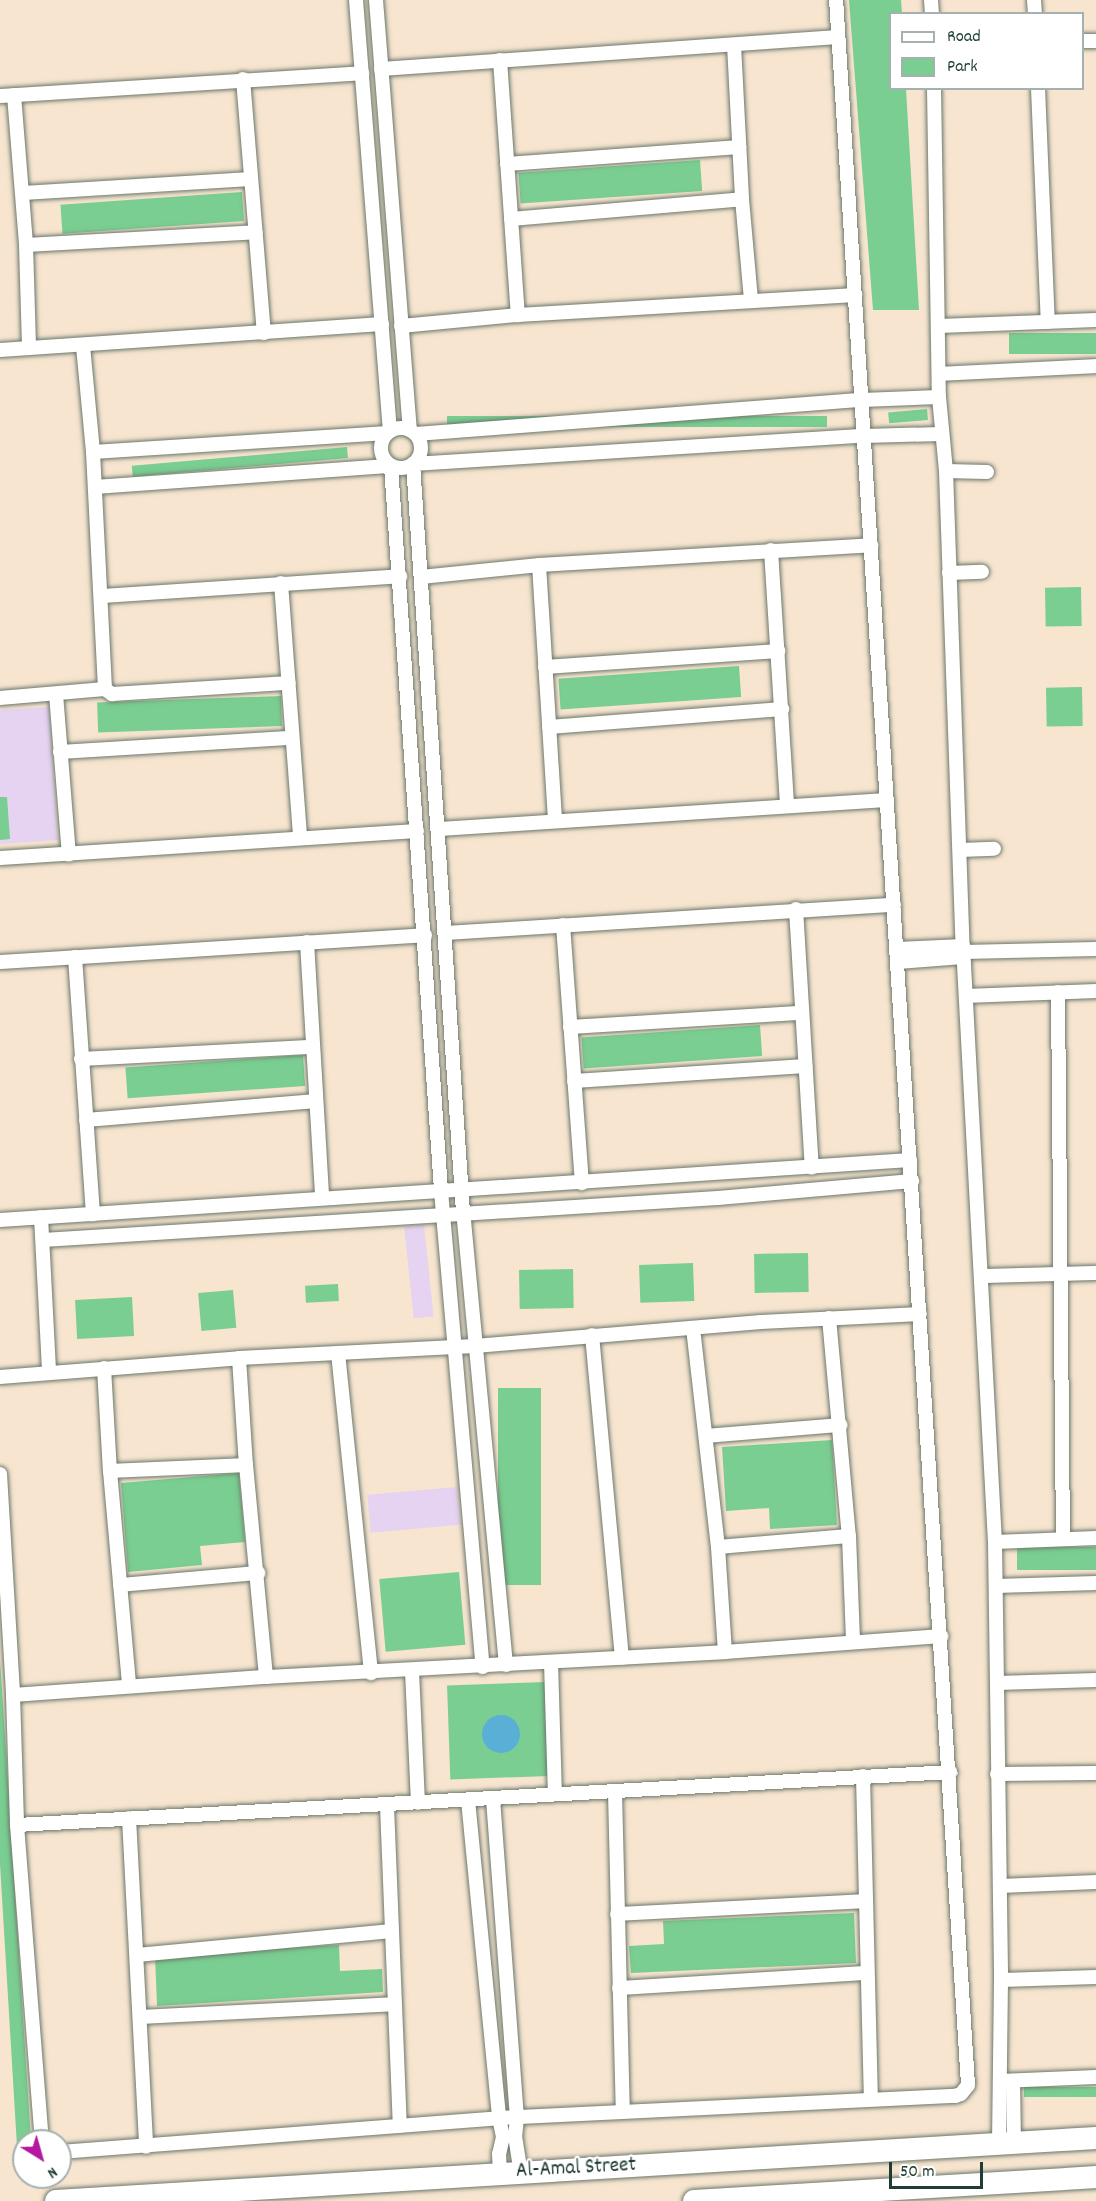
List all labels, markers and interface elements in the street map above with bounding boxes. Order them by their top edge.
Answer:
legend [889,12,1084,90]
text: Road [947,25,981,50]
text: Park [947,55,978,80]
north arrow [12,2129,72,2189]
scale bar [892,2150,986,2188]
street label: Al-Amal Street [515,2153,637,2185]
text: 50 m [900,2160,935,2185]
text: N [42,2161,62,2184]

